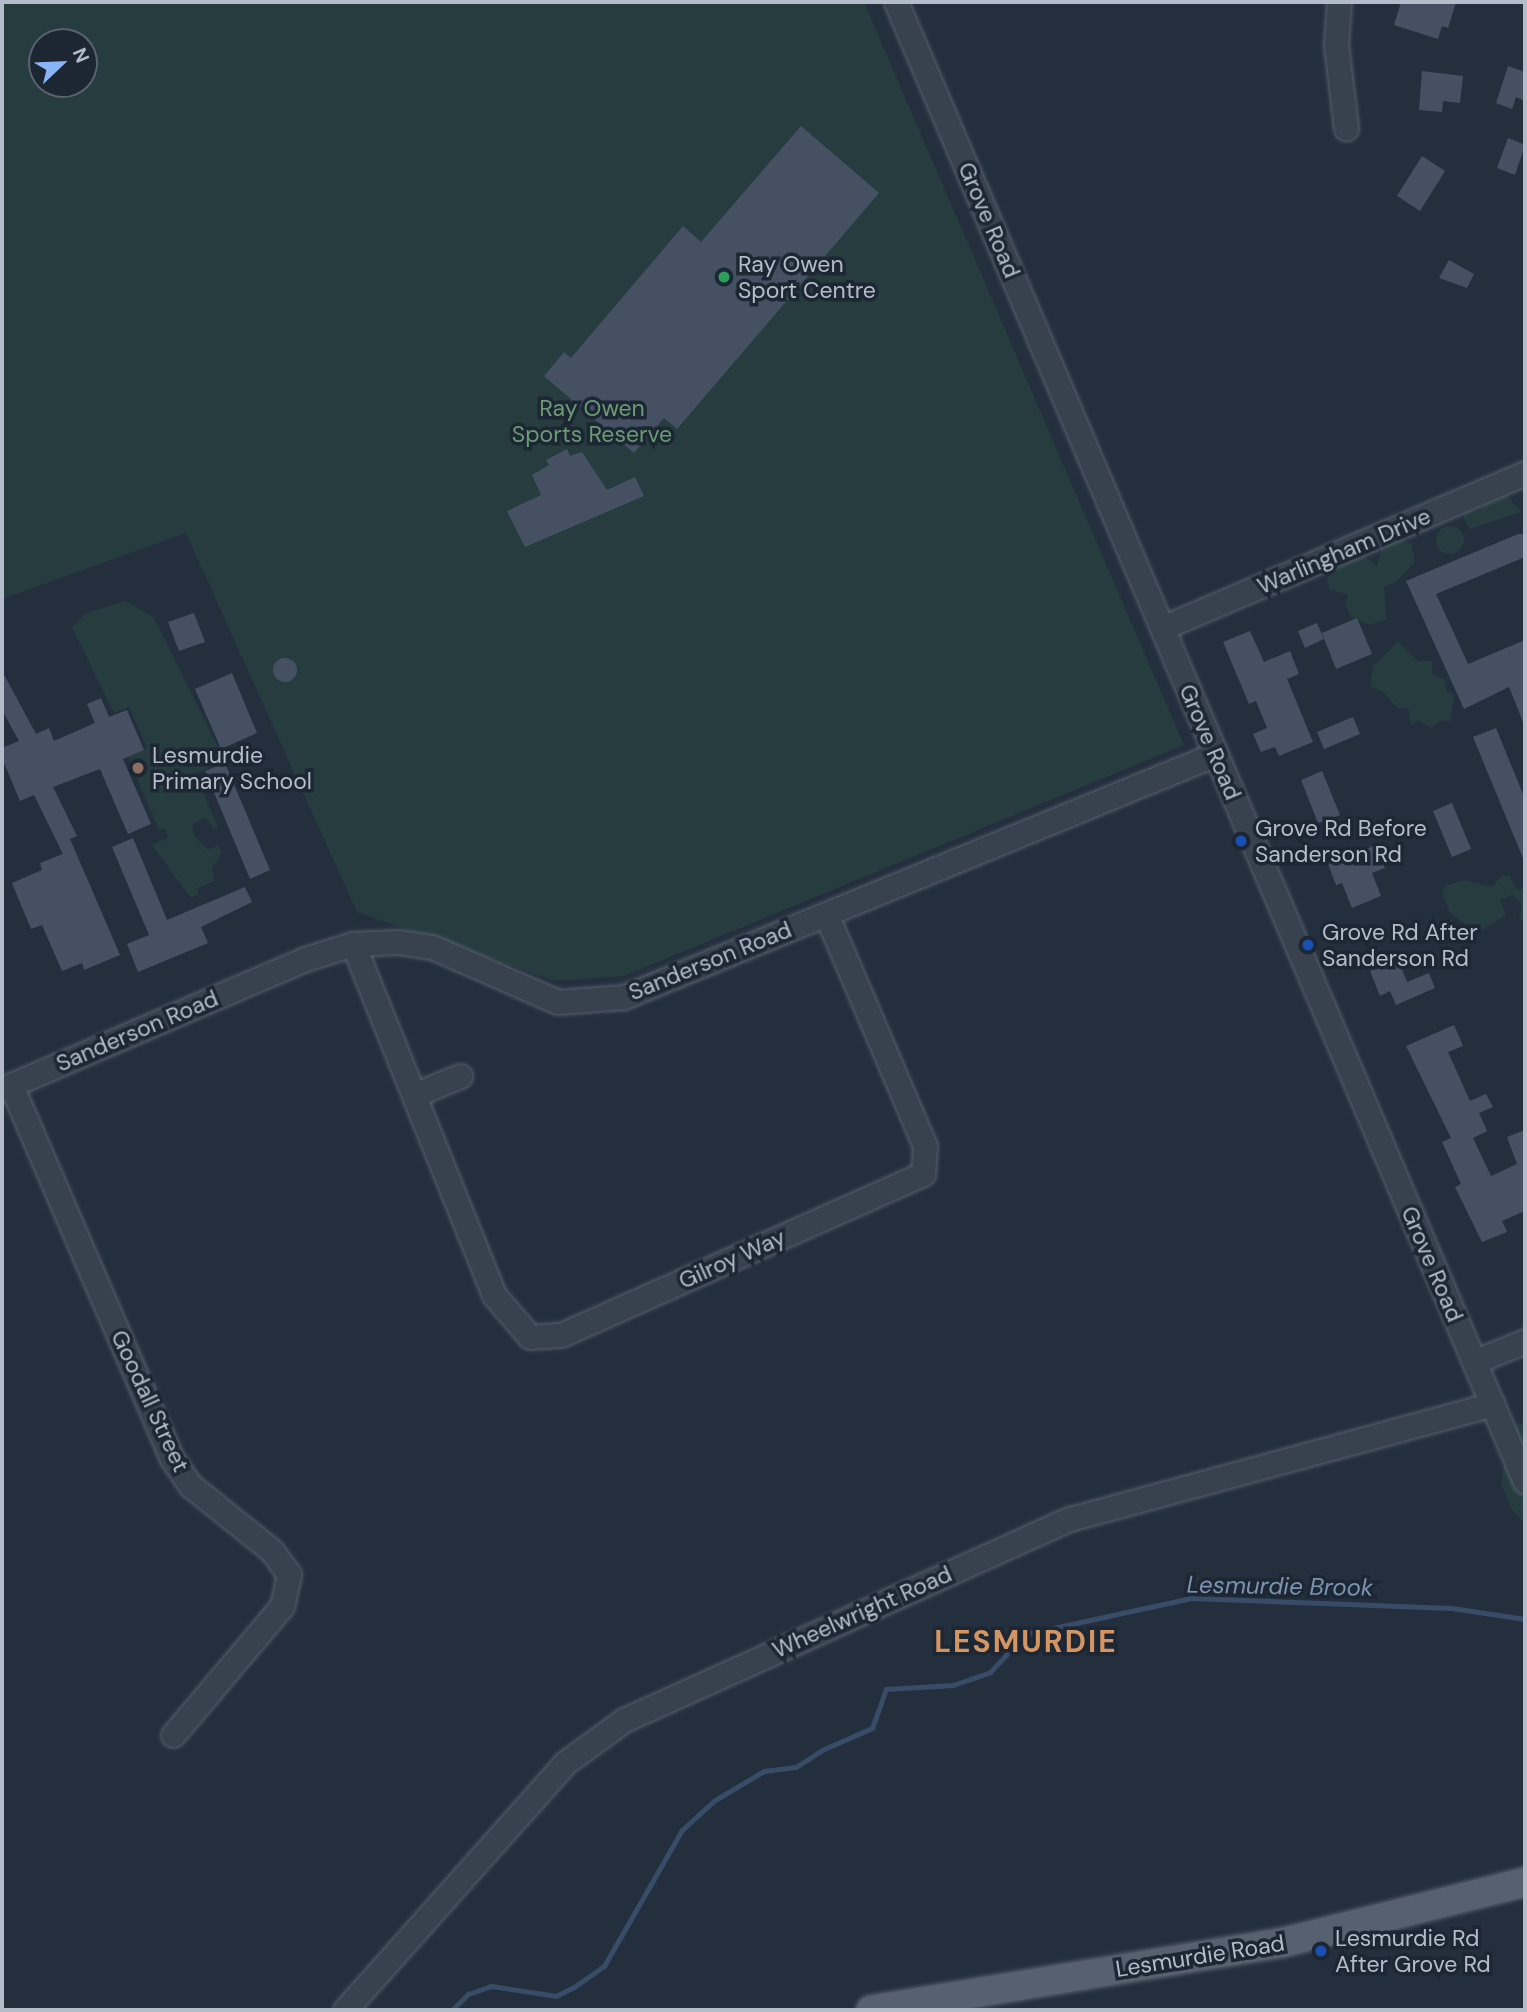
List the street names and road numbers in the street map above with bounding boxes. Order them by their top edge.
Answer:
street label: Grove Road [952,158,1026,282]
street label: Warlingham Drive [1253,502,1435,600]
street label: Grove Road [1173,680,1247,804]
street label: Sanderson Road [625,916,795,1006]
street label: Sanderson Road [52,984,222,1078]
street label: Grove Road [1395,1202,1469,1326]
street label: Gilroy Way [674,1223,790,1295]
street label: Goodall Street [105,1326,195,1476]
street label: Wheelwright Road [768,1560,956,1664]
street label: Lesmurdie Road [1114,1929,1286,1983]

